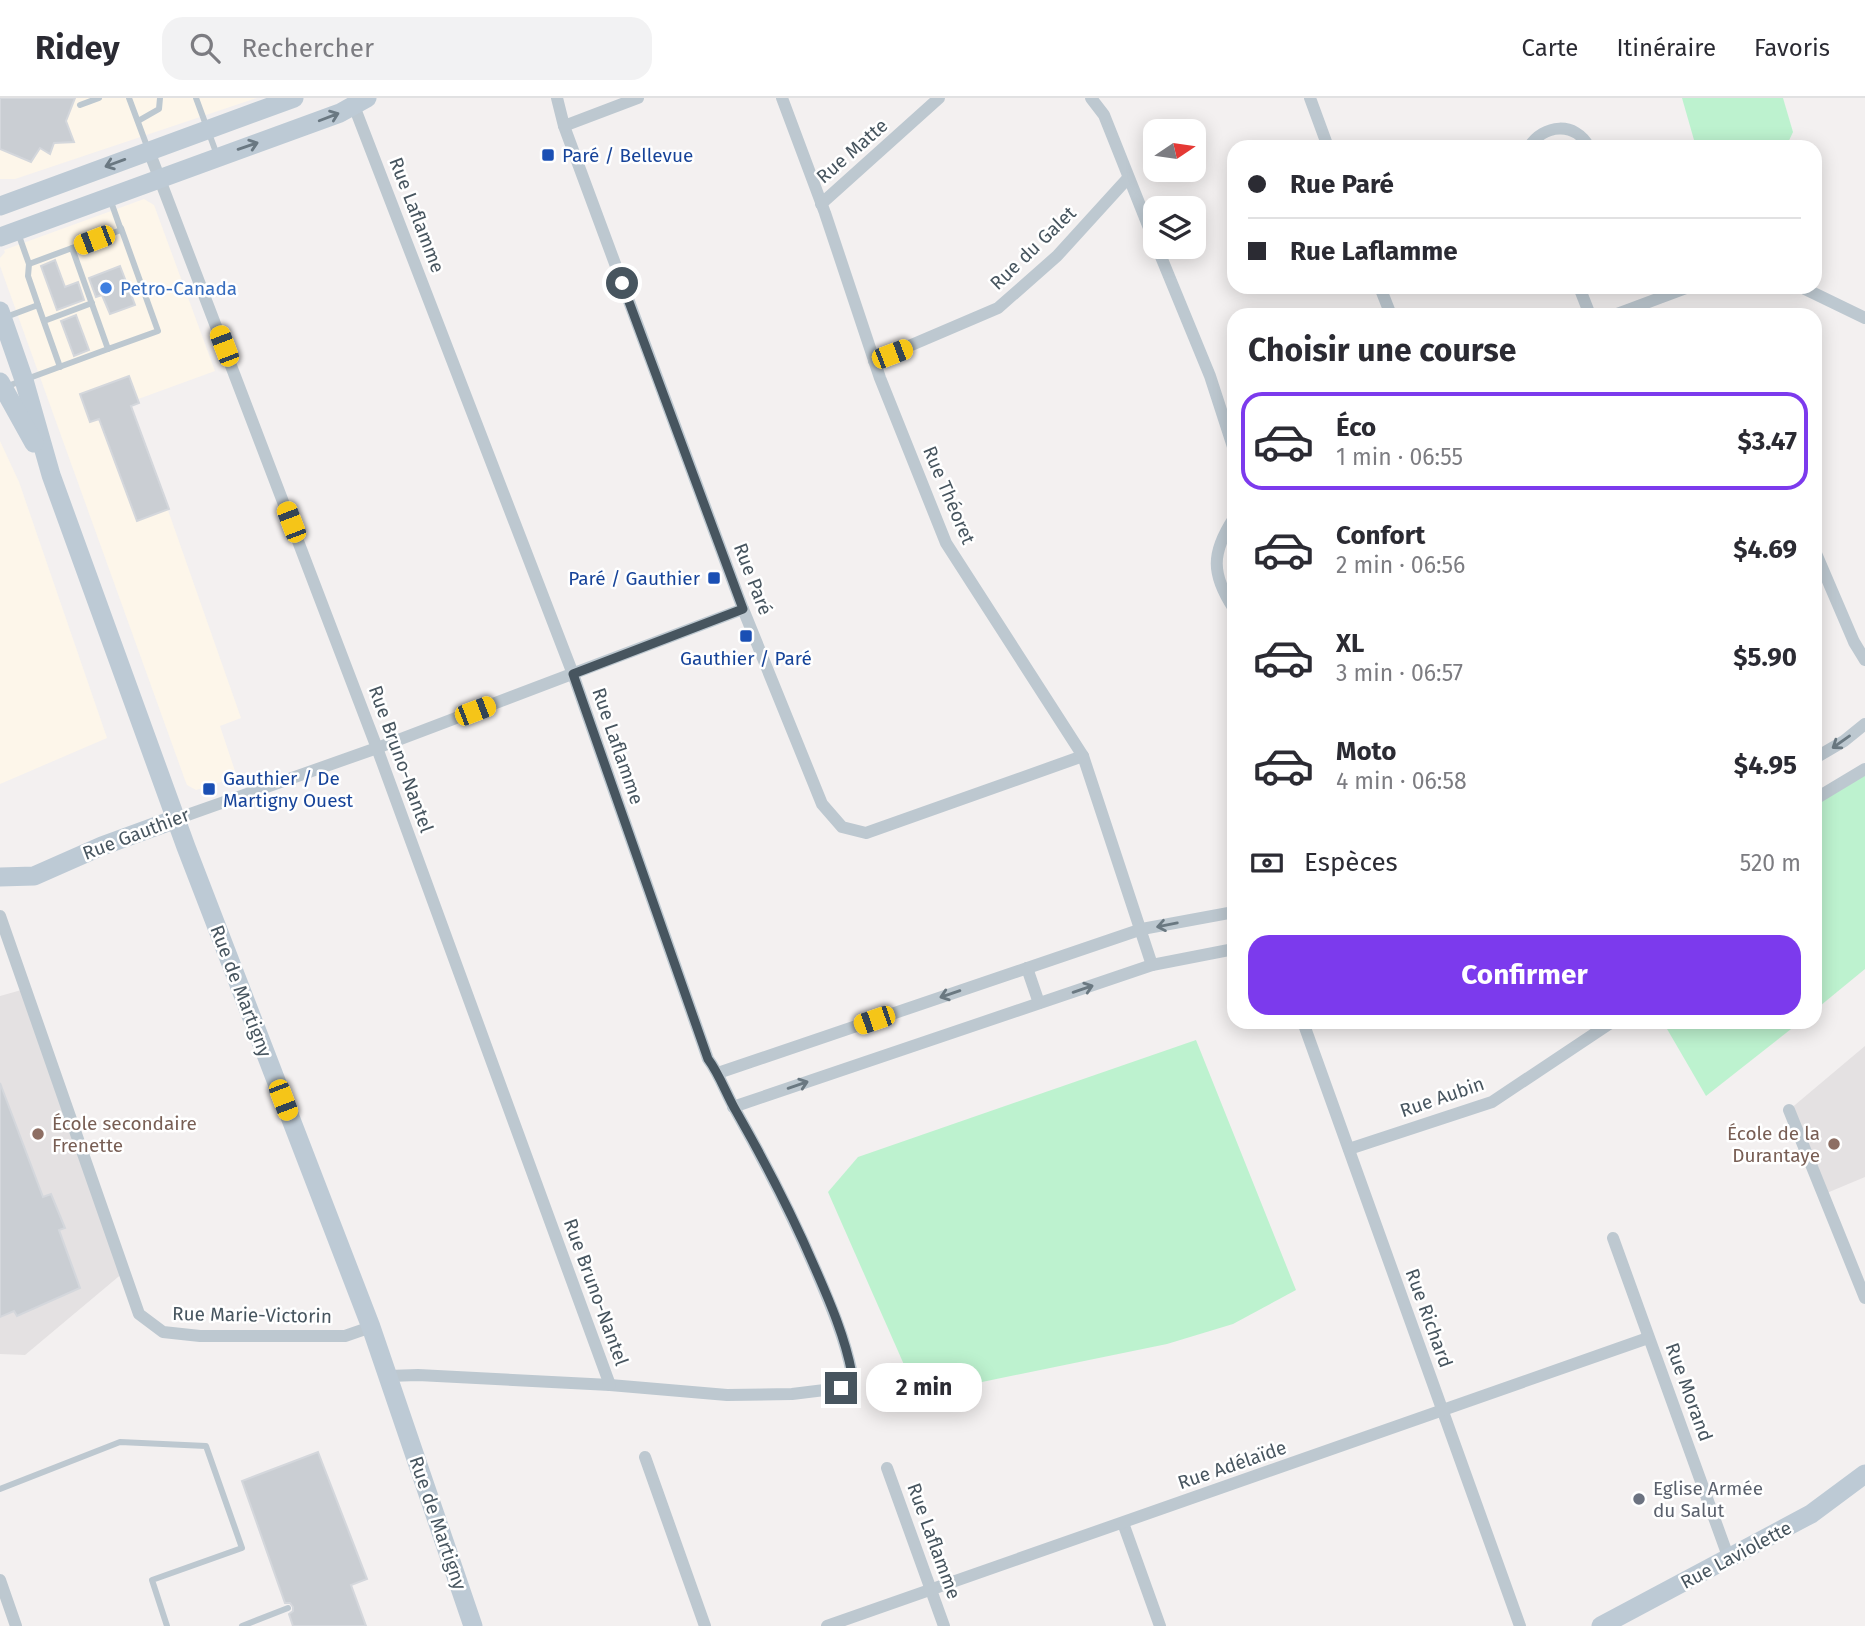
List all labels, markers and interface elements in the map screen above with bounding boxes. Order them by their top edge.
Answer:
search box [162,17,652,80]
text: Ridey [35,28,120,68]
icon: search [186,29,224,67]
text: Rechercher [242,33,374,64]
text: Carte [1522,34,1578,62]
text: Itinéraire [1616,34,1716,62]
text: Favoris [1754,34,1830,62]
one-way arrow [318,109,340,122]
street label: Rue Matte [812,114,892,188]
north arrow [1143,119,1206,182]
map controls [1143,119,1206,259]
one-way arrow [237,139,259,151]
place label: Paré / Bellevue [562,144,693,167]
marker: Paré / Bellevue [540,147,556,163]
street label: Rue Laflamme [384,154,450,276]
one-way arrow [104,158,126,170]
text: Rue Paré [1290,169,1394,200]
button: layers [1143,196,1206,259]
street label: Rue du Galet [985,201,1081,295]
car [71,223,118,257]
text: Rue Laflamme [1290,236,1458,267]
route start [606,267,638,299]
place label: Petro-Canada [120,277,237,300]
marker: Petro-Canada [98,280,114,296]
car [207,323,242,369]
text: Choisir une course [1248,331,1516,369]
car [869,337,916,371]
icon: car [1252,410,1315,473]
text: Éco [1336,412,1376,443]
text: $3.47 [1737,426,1797,457]
street label: Rue Théoret [918,442,980,548]
text: 1 min · 06:55 [1336,443,1463,471]
car [274,499,309,545]
icon: car [1252,518,1315,581]
text: Confort [1336,520,1425,551]
text: $4.69 [1733,534,1797,565]
street label: Rue Paré [729,540,777,618]
text: 2 min · 06:56 [1336,551,1465,579]
place label: Paré / Gauthier [568,567,701,590]
marker: Paré / Gauthier [706,570,722,586]
icon: car [1252,626,1315,689]
marker: Gauthier / Paré [738,628,754,644]
text: XL [1336,628,1364,659]
text: $5.90 [1733,642,1797,673]
place label: Gauthier / Paré [680,647,812,670]
text: 3 min · 06:57 [1336,659,1463,687]
street label: Rue Bruno-Nantel [364,682,438,836]
street label: Rue Laflamme [587,685,649,807]
car [452,694,499,728]
icon: car [1252,734,1315,797]
one-way arrow [1832,735,1851,749]
text: Moto [1336,736,1396,767]
text: $4.95 [1734,750,1797,781]
place label: Gauthier / De Martigny Ouest [223,767,353,812]
text: 4 min · 06:58 [1336,767,1467,795]
marker: Gauthier / De Martigny Ouest [201,781,217,797]
street label: Rue Gauthier [79,803,193,865]
icon: cash [1248,844,1286,882]
text: Espèces [1304,847,1398,878]
text: 520 m [1740,849,1801,877]
one-way arrow [1156,918,1179,932]
street label: Rue de Martigny [205,922,277,1061]
button: Confirmer [1248,935,1801,1015]
one-way arrow [1072,982,1094,995]
one-way arrow [940,989,962,1001]
car [851,1003,898,1037]
street label: Rue Aubin [1397,1072,1487,1122]
car [266,1077,301,1123]
one-way arrow [786,1078,808,1090]
place label: École secondaire Frenette [52,1112,197,1157]
place label: École de la Durantaye [1727,1122,1820,1167]
marker: École secondaire Frenette [30,1126,46,1142]
marker: École de la Durantaye [1826,1136,1842,1152]
street label: Rue Bruno-Nantel [559,1215,633,1369]
street label: Rue Richard [1400,1265,1458,1371]
street label: Rue Marie-Victorin [172,1302,332,1328]
street label: Rue Morand [1661,1340,1717,1444]
callout: 2 min [866,1364,981,1412]
route end [825,1372,857,1404]
text: 2 min [896,1373,952,1401]
street label: Rue Adélaïde [1175,1436,1289,1494]
street label: Rue de Martigny [404,1453,472,1593]
place label: Eglise Armée du Salut [1653,1477,1763,1522]
street label: Rue Laflamme [902,1480,966,1602]
marker: Eglise Armée du Salut [1631,1491,1647,1507]
street label: Rue Laviolette [1676,1516,1796,1594]

